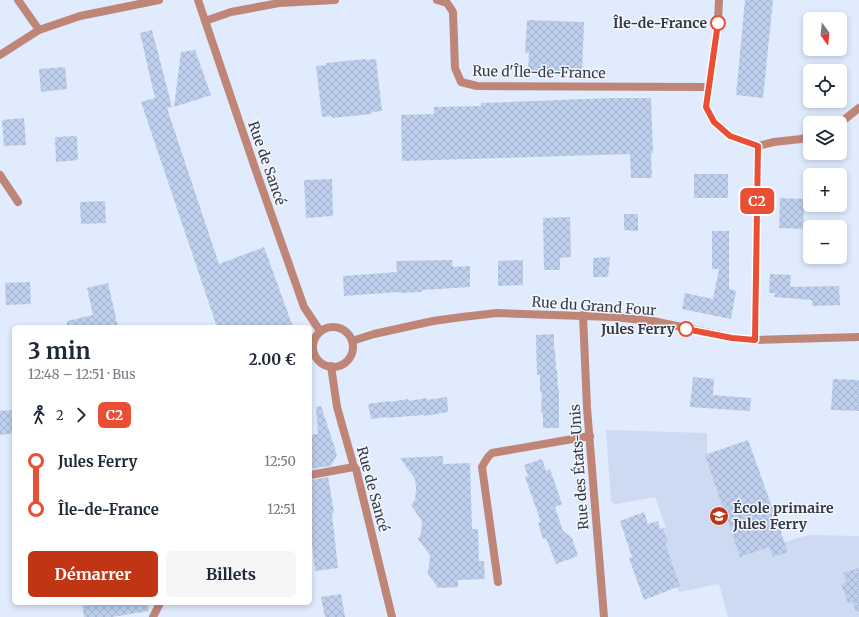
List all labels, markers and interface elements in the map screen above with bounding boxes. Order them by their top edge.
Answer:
north arrow [803,12,847,56]
map controls [803,12,847,264]
place label: Île-de-France [613,14,707,32]
marker: Île-de-France [710,15,726,31]
street label: Rue d'Île-de-France [472,62,606,82]
button: locate [803,64,847,108]
button: layers [803,116,847,160]
street label: Rue de Sancé [244,119,290,207]
button: + [803,168,847,212]
line badge: C2 [739,188,775,214]
text: C2 [748,192,766,210]
button: − [803,220,847,264]
street label: Rue du Grand Four [531,293,657,319]
place label: Jules Ferry [600,320,676,338]
marker: Jules Ferry [678,321,694,337]
text: 3 min [28,337,90,365]
text: 2.00 € [249,350,296,369]
text: 12:48 – 12:51 · Bus [28,366,136,383]
street label: Rue des États-Unis [566,403,592,530]
icon: walk [28,404,50,426]
icon: forward [70,404,92,426]
text: C2 [106,406,123,424]
text: 2 [56,407,64,424]
street label: Rue de Sancé [353,444,393,534]
text: Jules Ferry [58,452,137,471]
text: 12:50 [264,453,296,470]
place label: École primaire Jules Ferry [732,499,834,533]
text: Île-de-France [58,500,159,519]
text: 12:51 [267,501,296,518]
school or university icon: École primaire Jules Ferry [708,505,730,527]
button: Démarrer [28,551,158,597]
button: Billets [166,551,296,597]

